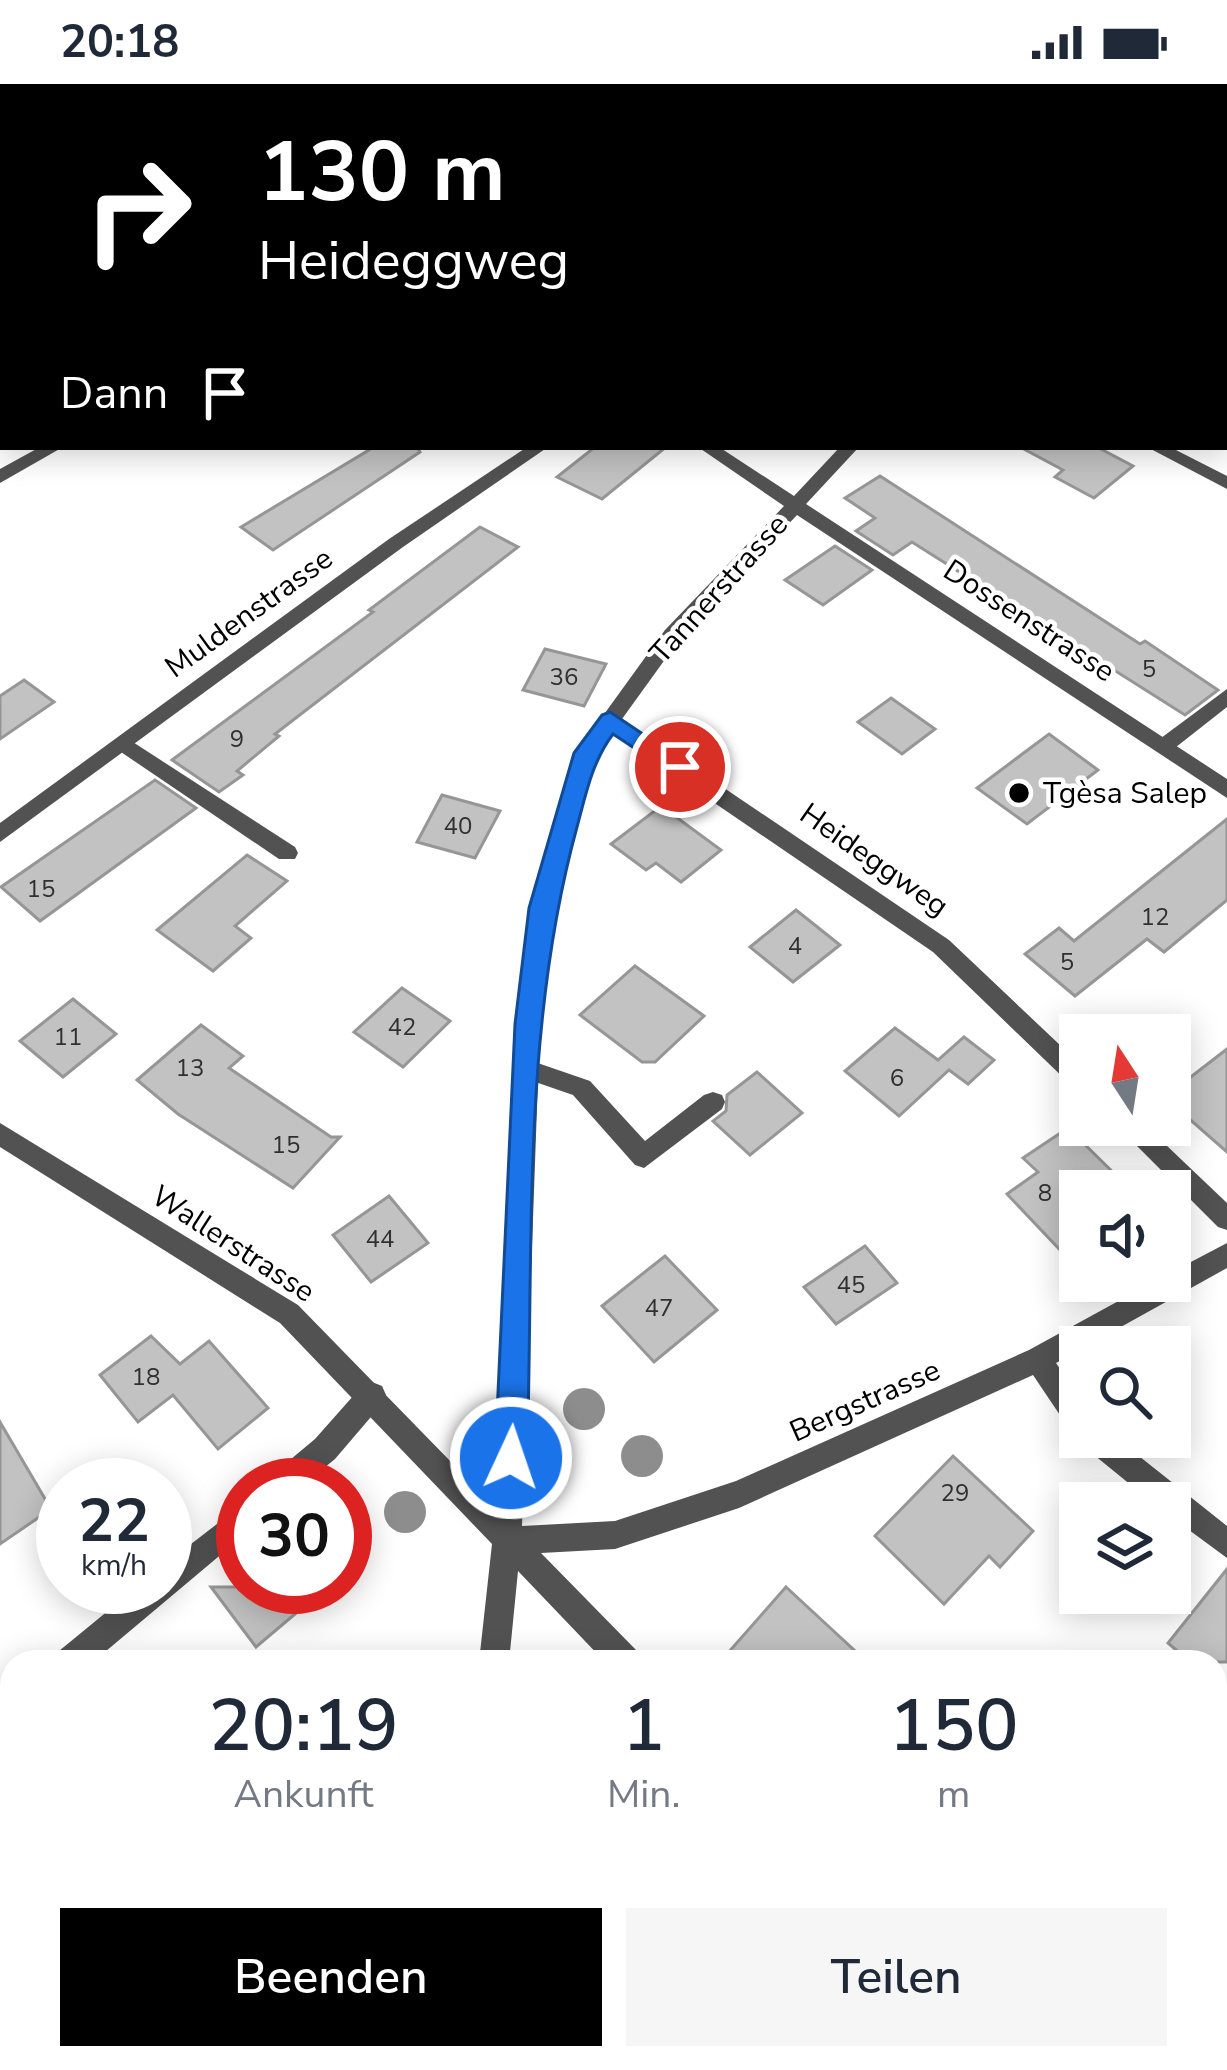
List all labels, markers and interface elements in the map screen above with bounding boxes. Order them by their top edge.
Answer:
text: 20:18 [60,12,179,73]
text: 130 m [258,115,506,230]
icon: right [60,132,216,288]
text: Heideggweg [258,224,569,298]
icon: arrive [192,360,258,426]
text: Dann [60,363,168,424]
street label: Tannerstrasse [641,505,797,673]
street label: Muldenstrasse [157,538,341,688]
street label: Dossenstrasse [935,550,1123,692]
house number: 5 [1142,653,1156,685]
house number: 36 [550,661,578,693]
pin [629,716,731,818]
house number: 9 [230,723,244,755]
icon: arrive [647,734,713,800]
place label: Tgèsa Salep [1043,773,1207,814]
marker: Tgèsa Salep [1006,780,1032,806]
street label: Heideggweg [791,794,957,926]
house number: 40 [444,810,472,842]
house number: 15 [27,873,55,905]
house number: 12 [1141,901,1169,933]
house number: 4 [788,930,802,962]
house number: 5 [1060,946,1074,978]
house number: 42 [388,1011,416,1043]
north arrow [1059,1014,1191,1146]
map controls [1059,1014,1191,1614]
house number: 11 [54,1021,82,1053]
house number: 13 [176,1052,204,1084]
house number: 6 [890,1062,904,1094]
house number: 15 [272,1129,300,1161]
button: sound [1059,1170,1191,1302]
street label: Wallerstrasse [143,1176,323,1312]
house number: 8 [1038,1177,1052,1209]
house number: 44 [366,1223,394,1255]
house number: 45 [837,1269,865,1301]
house number: 47 [645,1292,673,1324]
button: search [1059,1326,1191,1458]
street label: Bergstrasse [783,1350,947,1452]
house number: 18 [132,1361,160,1393]
position arrow [448,1395,574,1521]
speed limit sign: 30 [216,1458,372,1614]
house number: 29 [941,1477,969,1509]
text: 22 [78,1480,150,1562]
button: layers [1059,1482,1191,1614]
text: km/h [81,1545,147,1586]
text: 20:19 [209,1677,398,1775]
text: 1 [622,1677,665,1775]
text: 150 [889,1677,1018,1775]
text: Ankunft [234,1768,373,1821]
text: Min. [607,1768,680,1821]
text: m [937,1768,970,1821]
button: Beenden [60,1908,602,2046]
button: Teilen [626,1908,1167,2046]

